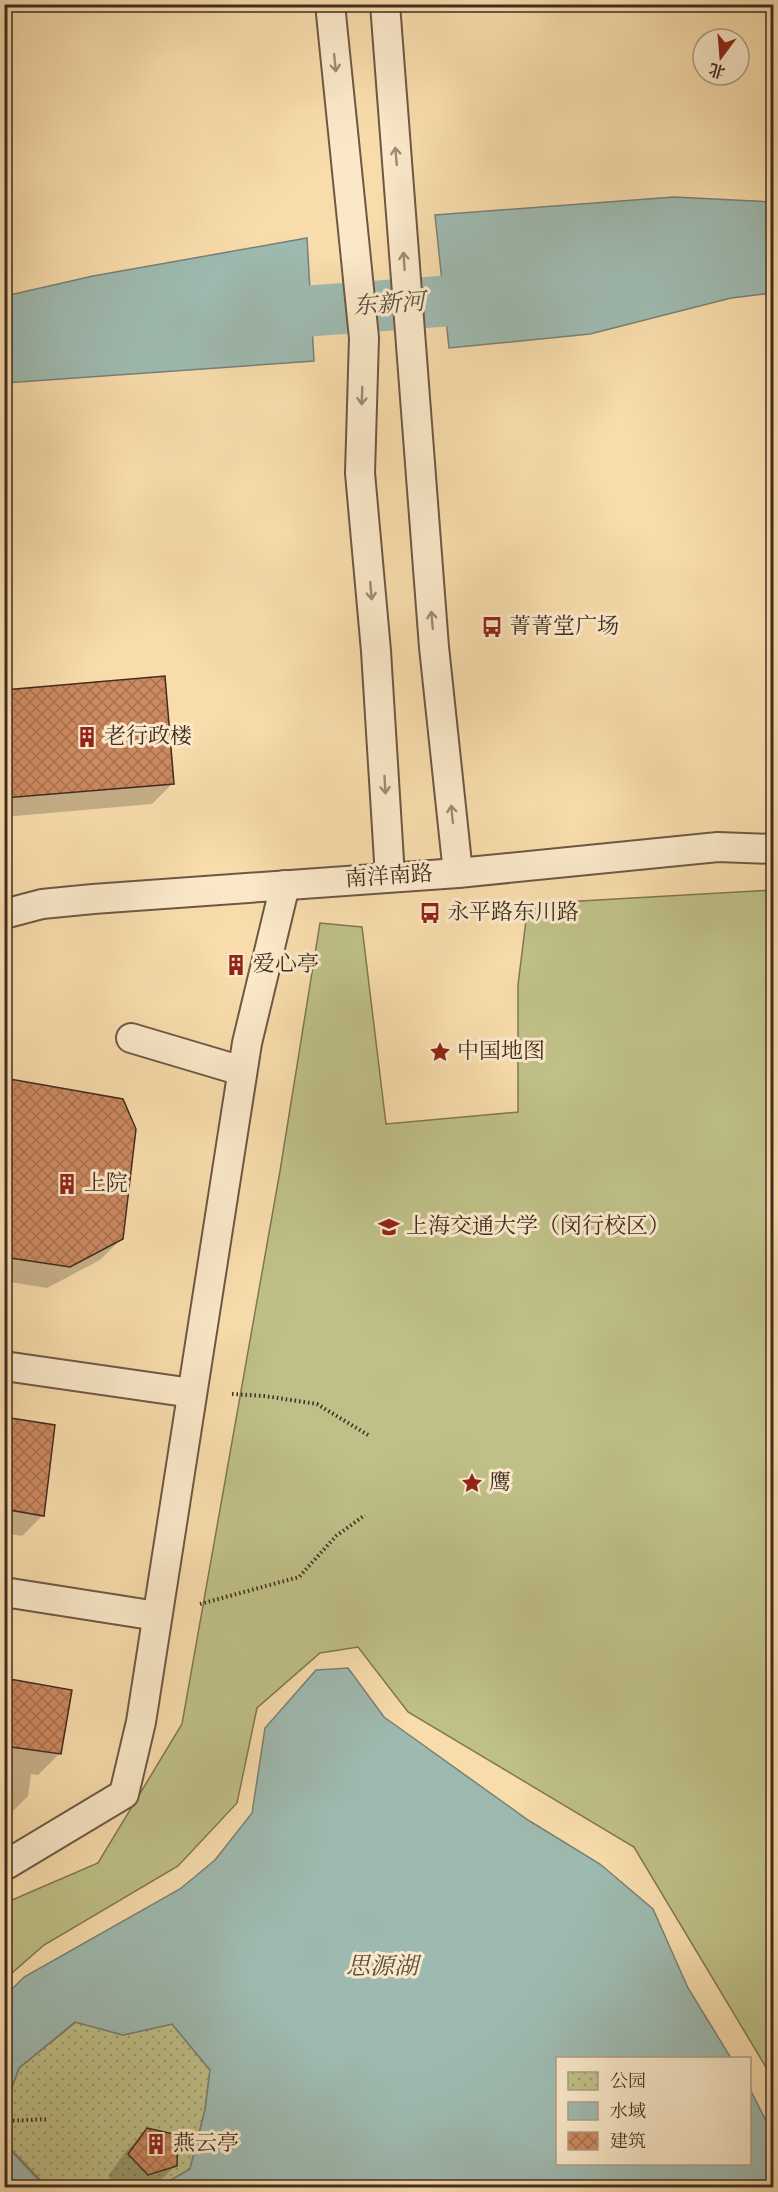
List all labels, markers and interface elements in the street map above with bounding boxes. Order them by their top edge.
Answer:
north arrow [691,27,751,87]
one-way arrow [330,52,341,72]
text: 北 [707,58,728,81]
one-way arrow [390,147,401,167]
one-way arrow [399,252,410,272]
water label: 东新河 [352,287,430,323]
one-way arrow [357,386,368,406]
one-way arrow [366,580,377,600]
one-way arrow [426,611,437,631]
place label: 菁菁堂广场 [509,613,619,641]
bus stop icon: 菁菁堂广场 [480,615,504,639]
place label: 老行政楼 [104,723,192,751]
building icon: 老行政楼 [75,725,99,749]
one-way arrow [379,775,390,795]
one-way arrow [446,805,457,825]
street label: 南洋南路 [344,860,434,894]
place label: 永平路东川路 [447,899,579,927]
bus stop icon: 永平路东川路 [418,901,442,925]
place label: 爱心亭 [253,951,319,979]
building icon: 爱心亭 [224,953,248,977]
place label: 中国地图 [457,1038,545,1066]
place icon: 中国地图 [428,1040,452,1064]
place label: 上院 [84,1170,128,1198]
building icon: 上院 [55,1172,79,1196]
place label: 上海交通大学（闵行校区） [406,1213,670,1241]
school or university icon: 上海交通大学（闵行校区） [377,1215,401,1239]
place label: 鹰 [489,1469,511,1497]
place icon: 鹰 [460,1471,484,1495]
water label: 思源湖 [346,1952,422,1983]
legend [556,2057,751,2165]
text: 公园 [610,2071,646,2094]
text: 水域 [610,2101,646,2124]
place label: 燕云亭 [173,2130,239,2158]
text: 建筑 [610,2131,646,2154]
building icon: 燕云亭 [144,2132,168,2156]

